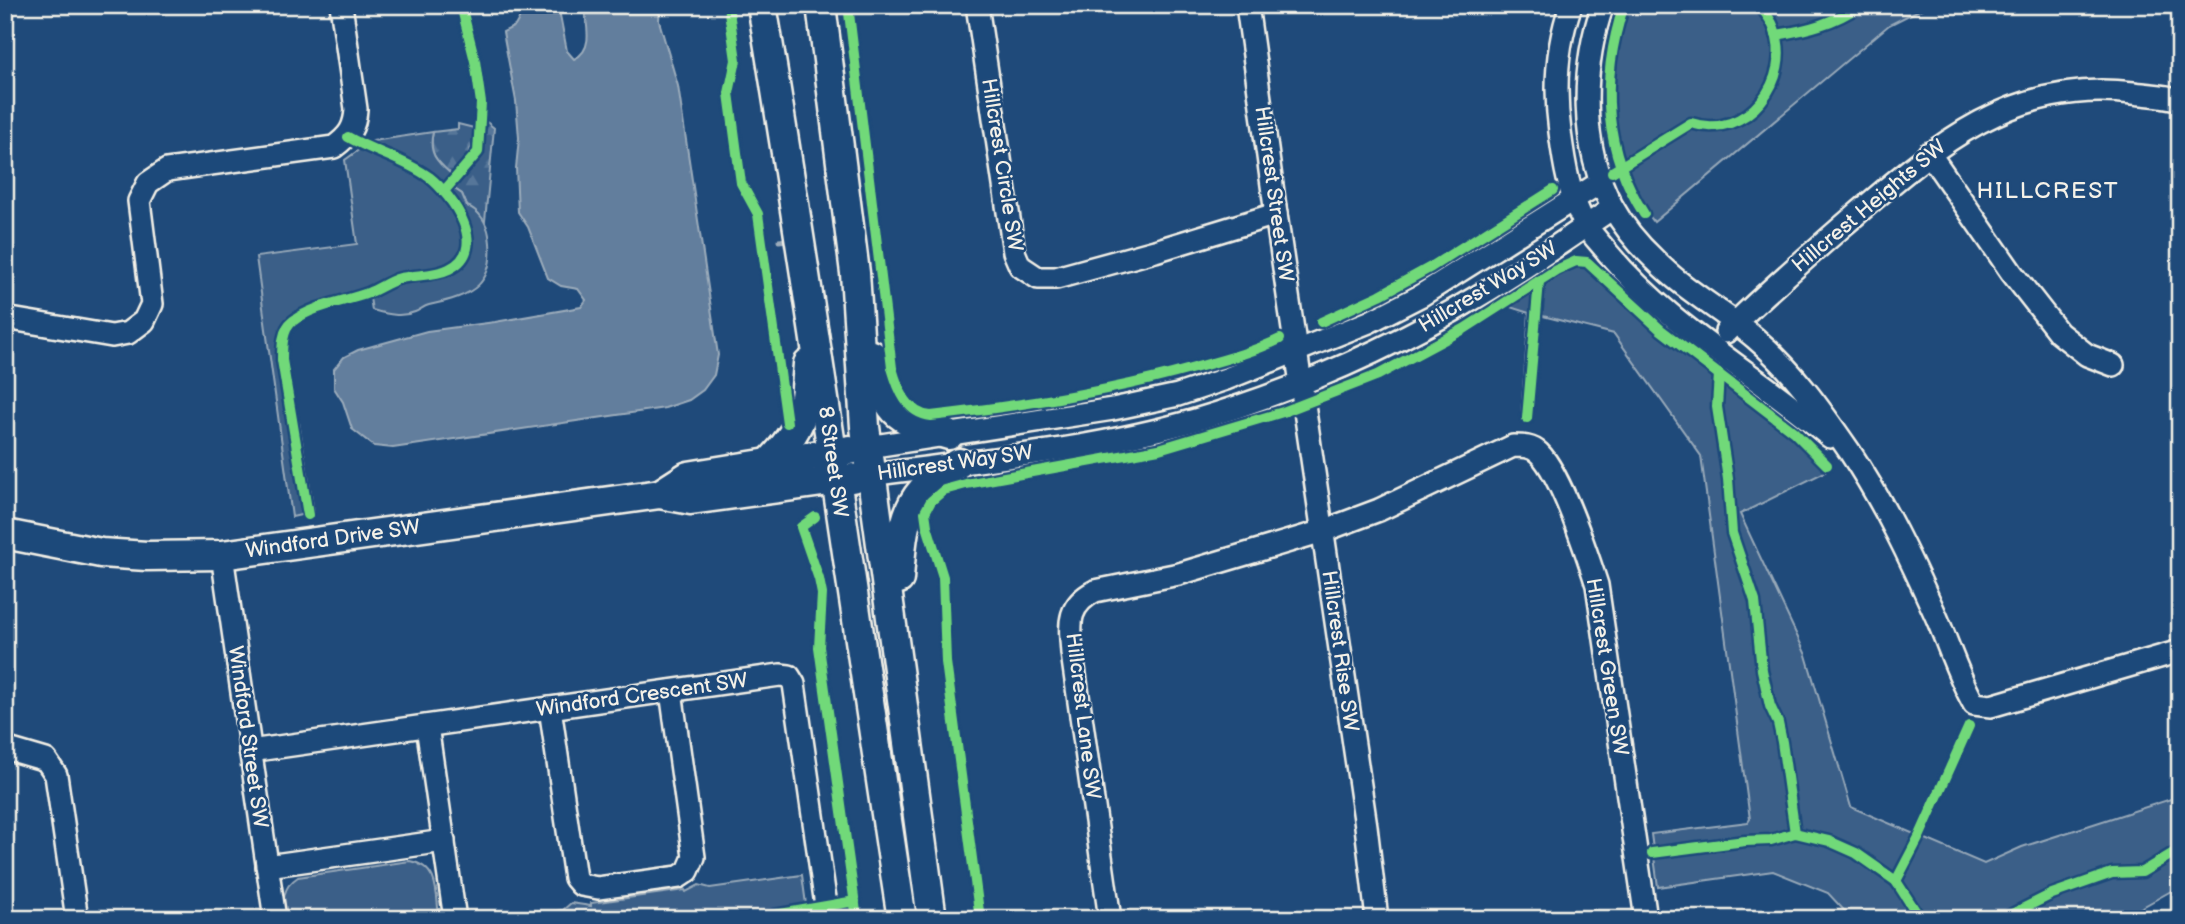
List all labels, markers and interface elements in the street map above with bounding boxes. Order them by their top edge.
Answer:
street label: Hillcrest Circle SW [976,77,1028,253]
street label: Hillcrest Street SW [1249,105,1299,283]
street label: Hillcrest Heights SW [1787,134,1951,278]
district label: HILLCREST [1977,177,2119,205]
street label: Hillcrest Way SW [1414,236,1562,338]
street label: 8 Street SW [813,405,853,519]
street label: Hillcrest Way SW [876,440,1034,486]
street label: Windford Drive SW [244,514,422,564]
street label: Hillcrest Rise SW [1316,569,1364,733]
street label: Hillcrest Green SW [1581,576,1633,758]
street label: Hillcrest Lane SW [1060,631,1106,801]
street label: Windford Street SW [223,644,273,830]
street label: Windford Crescent SW [535,668,749,722]

